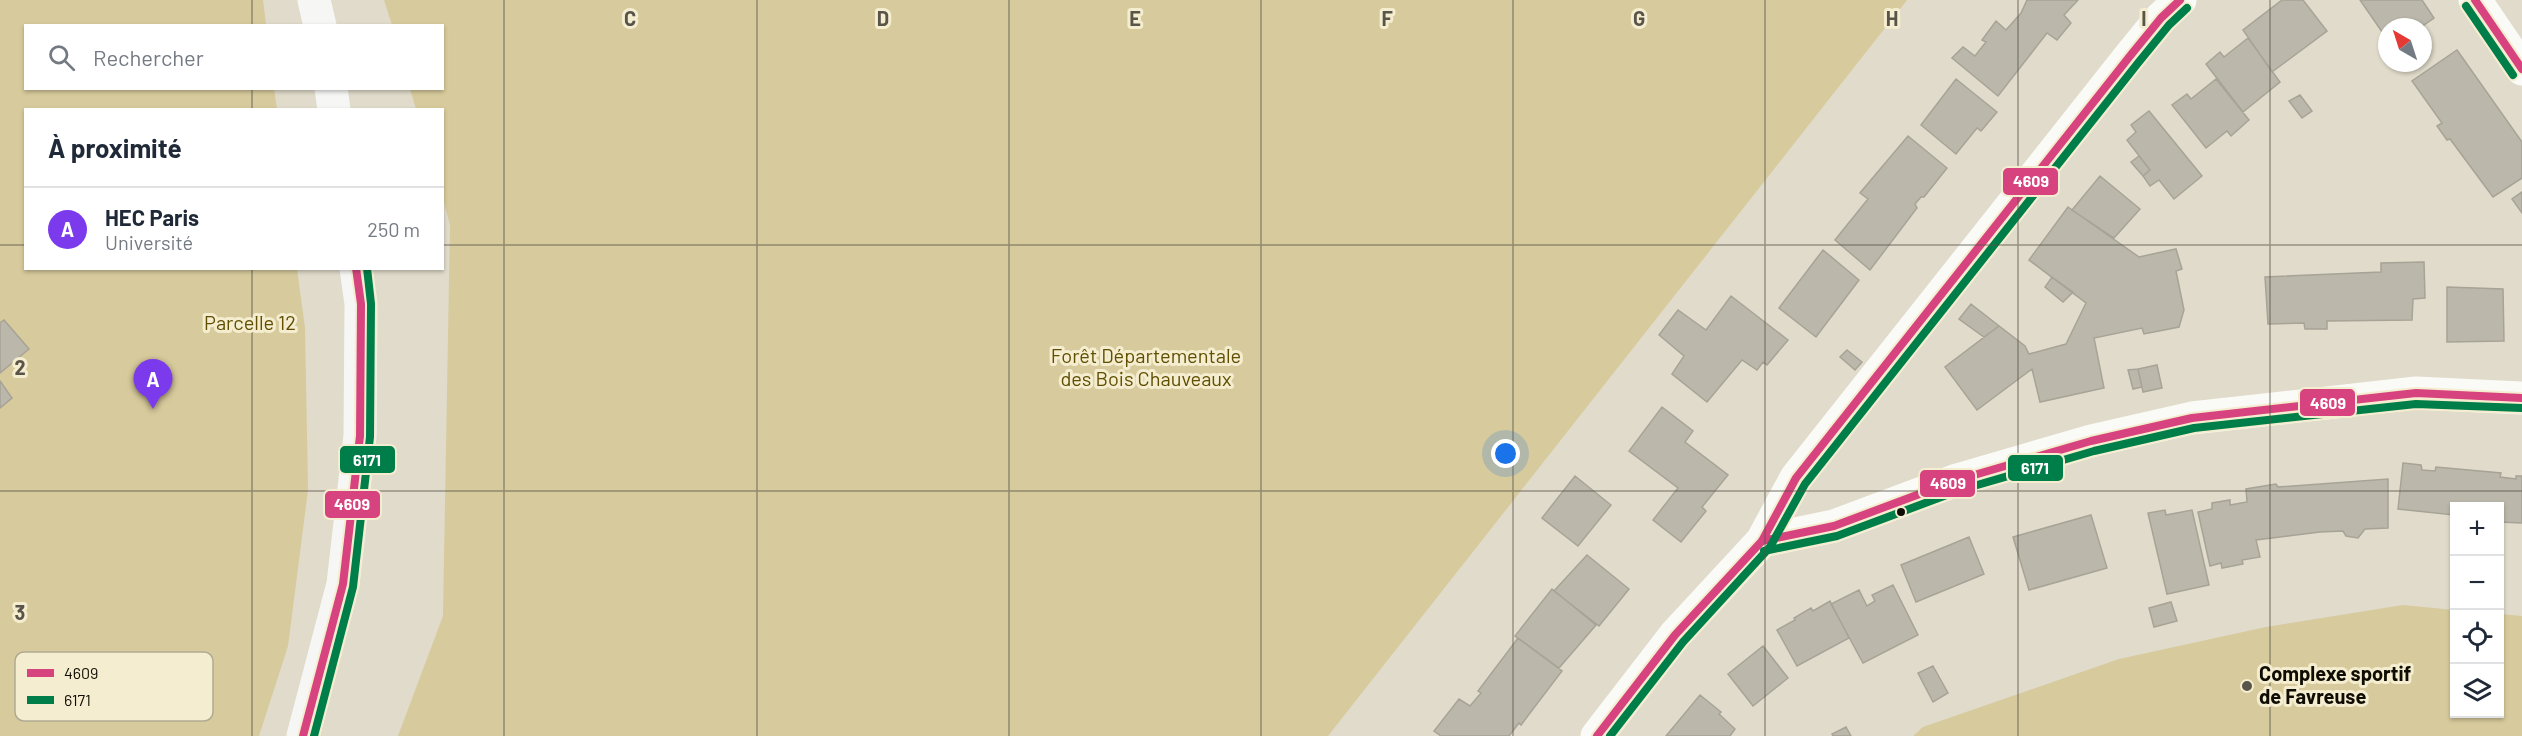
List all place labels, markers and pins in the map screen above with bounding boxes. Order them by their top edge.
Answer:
pin: A [134,360,172,409]
unlabelled marker [1895,506,1907,518]
place label: Complexe sportif de Favreuse [2259,661,2412,708]
marker: Complexe sportif de Favreuse [2240,679,2254,693]

